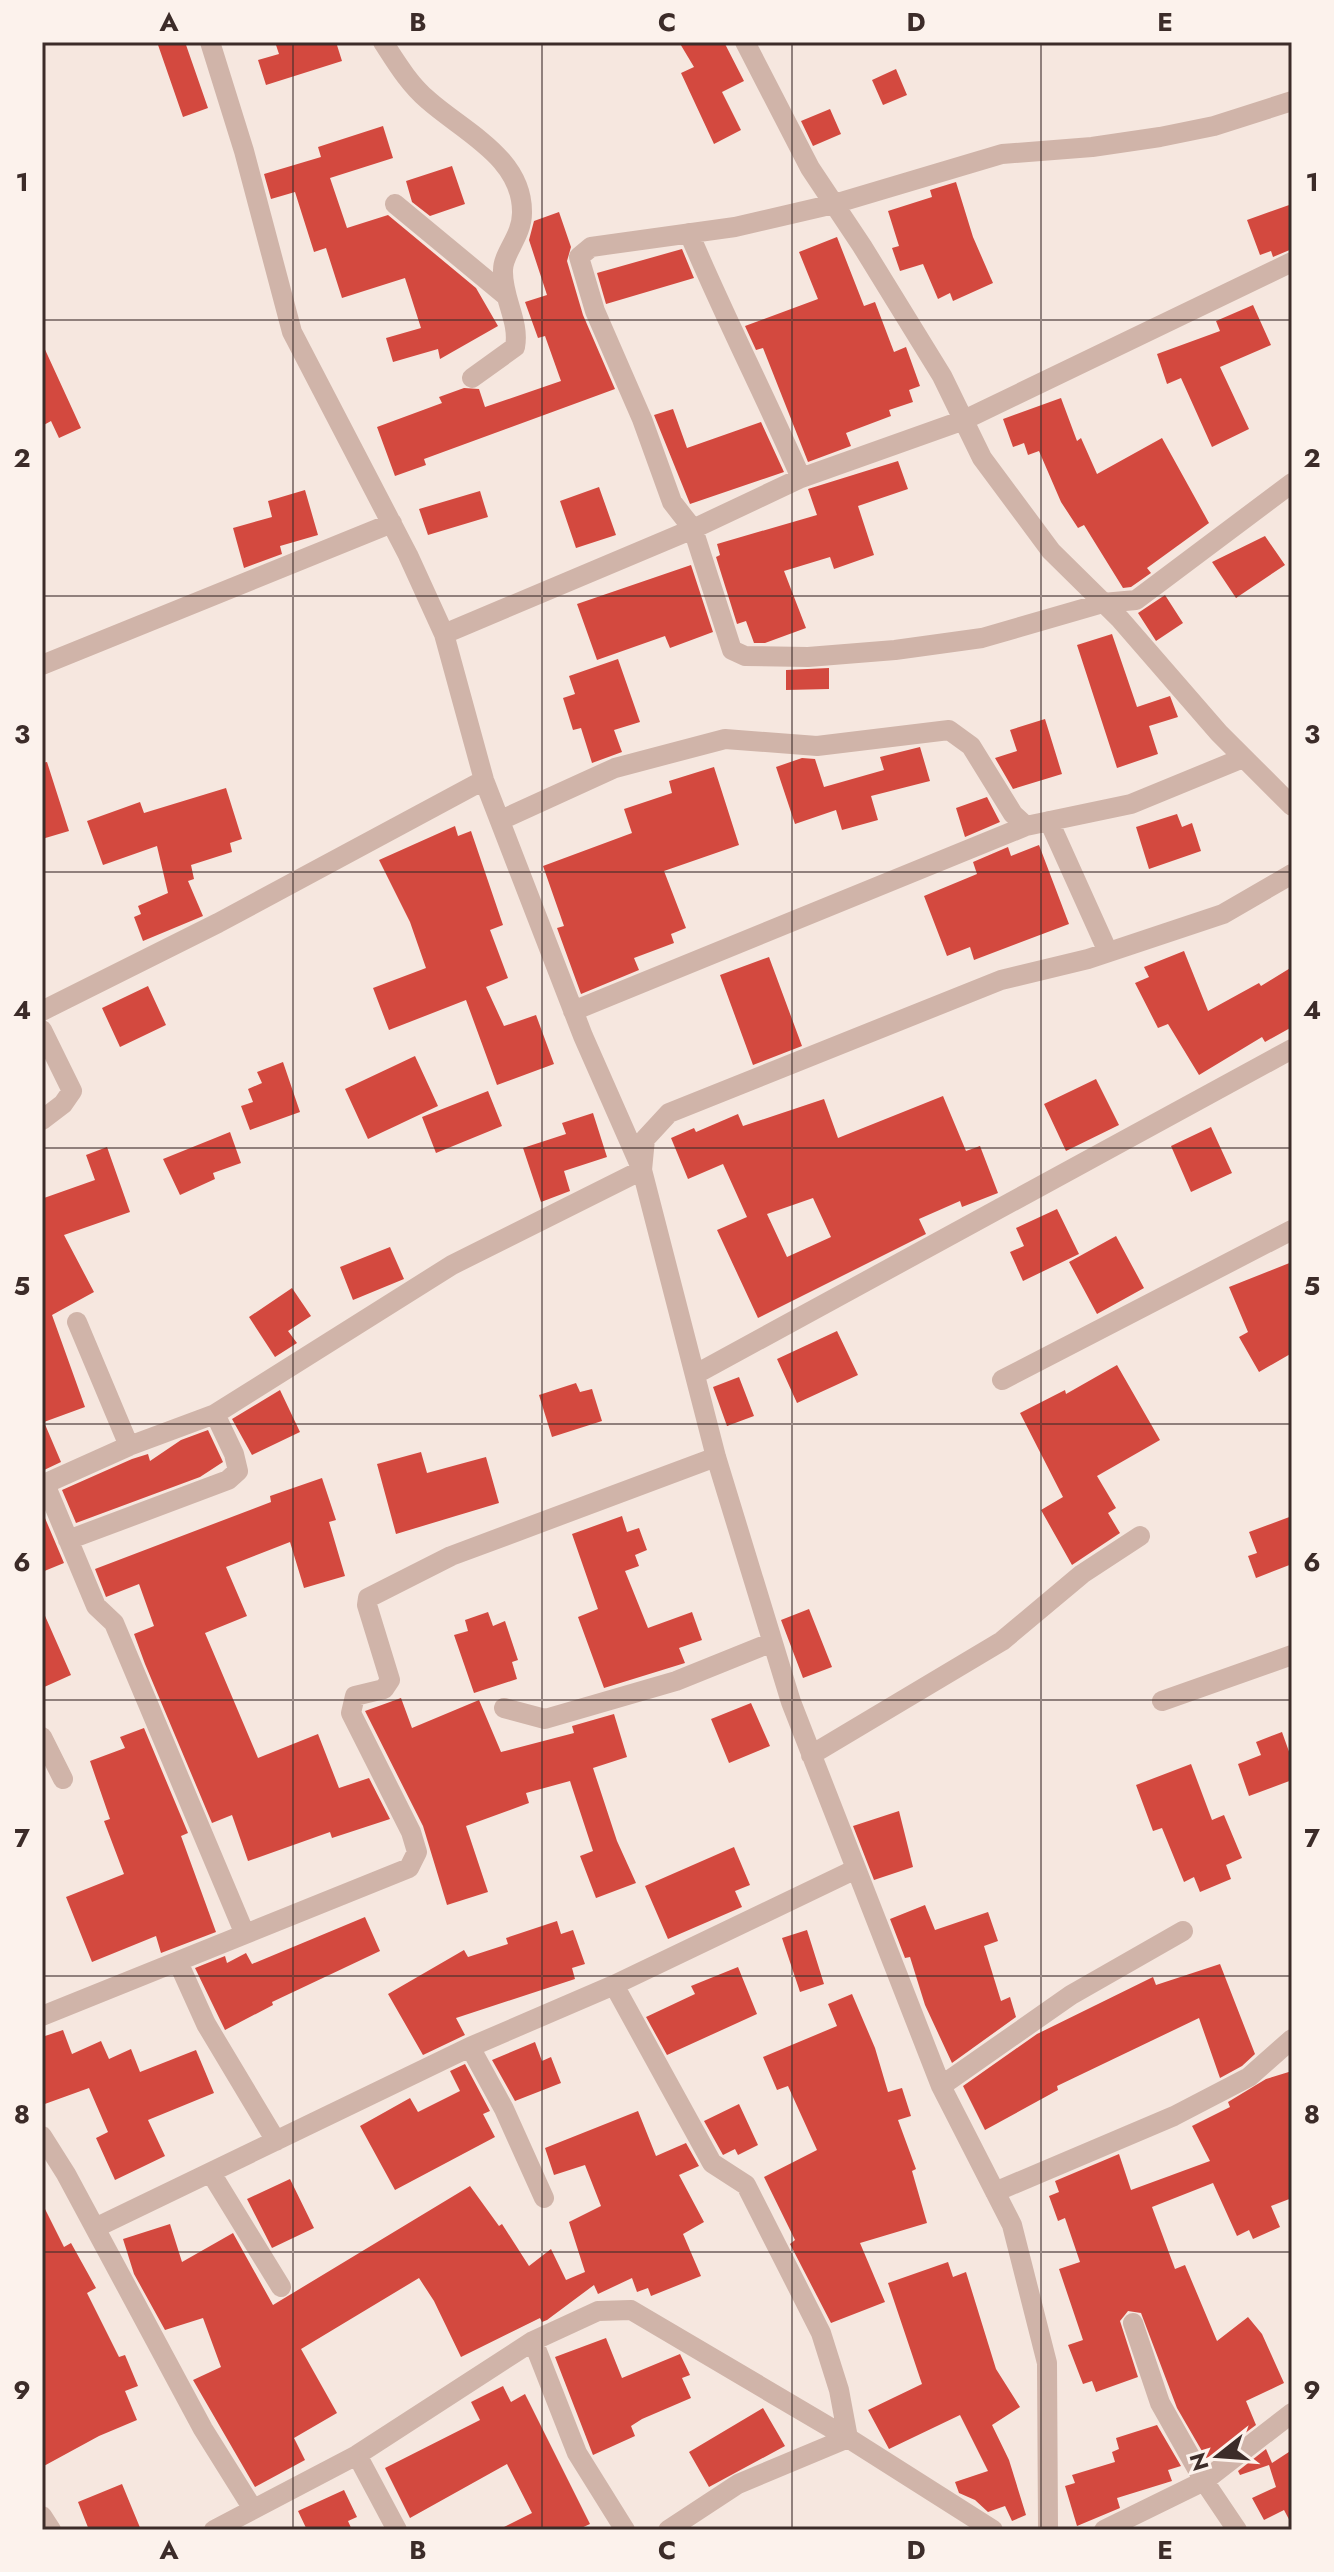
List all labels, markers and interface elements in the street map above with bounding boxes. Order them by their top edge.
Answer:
text: A [158,3,179,41]
text: B [409,3,427,41]
text: C [658,3,676,41]
text: D [906,3,926,41]
text: E [1157,3,1173,41]
text: 1 [15,163,29,201]
text: 1 [1305,163,1319,201]
text: 2 [13,439,31,477]
text: 2 [1303,439,1321,477]
text: 3 [14,715,30,753]
text: 3 [1304,715,1320,753]
text: 4 [13,991,31,1029]
text: 4 [1303,991,1321,1029]
text: 5 [14,1267,30,1305]
text: 5 [1304,1267,1320,1305]
text: 6 [13,1543,31,1581]
text: 6 [1303,1543,1321,1581]
text: 7 [14,1819,30,1857]
text: 7 [1304,1819,1320,1857]
text: 8 [14,2095,30,2133]
text: 8 [1304,2095,1320,2133]
text: 9 [13,2371,31,2409]
text: 9 [1303,2371,1321,2409]
north arrow [1178,2416,1258,2496]
text: N [1181,2449,1217,2475]
text: A [158,2531,179,2569]
text: B [409,2531,427,2569]
text: C [658,2531,676,2569]
text: D [906,2531,926,2569]
text: E [1157,2531,1173,2569]

